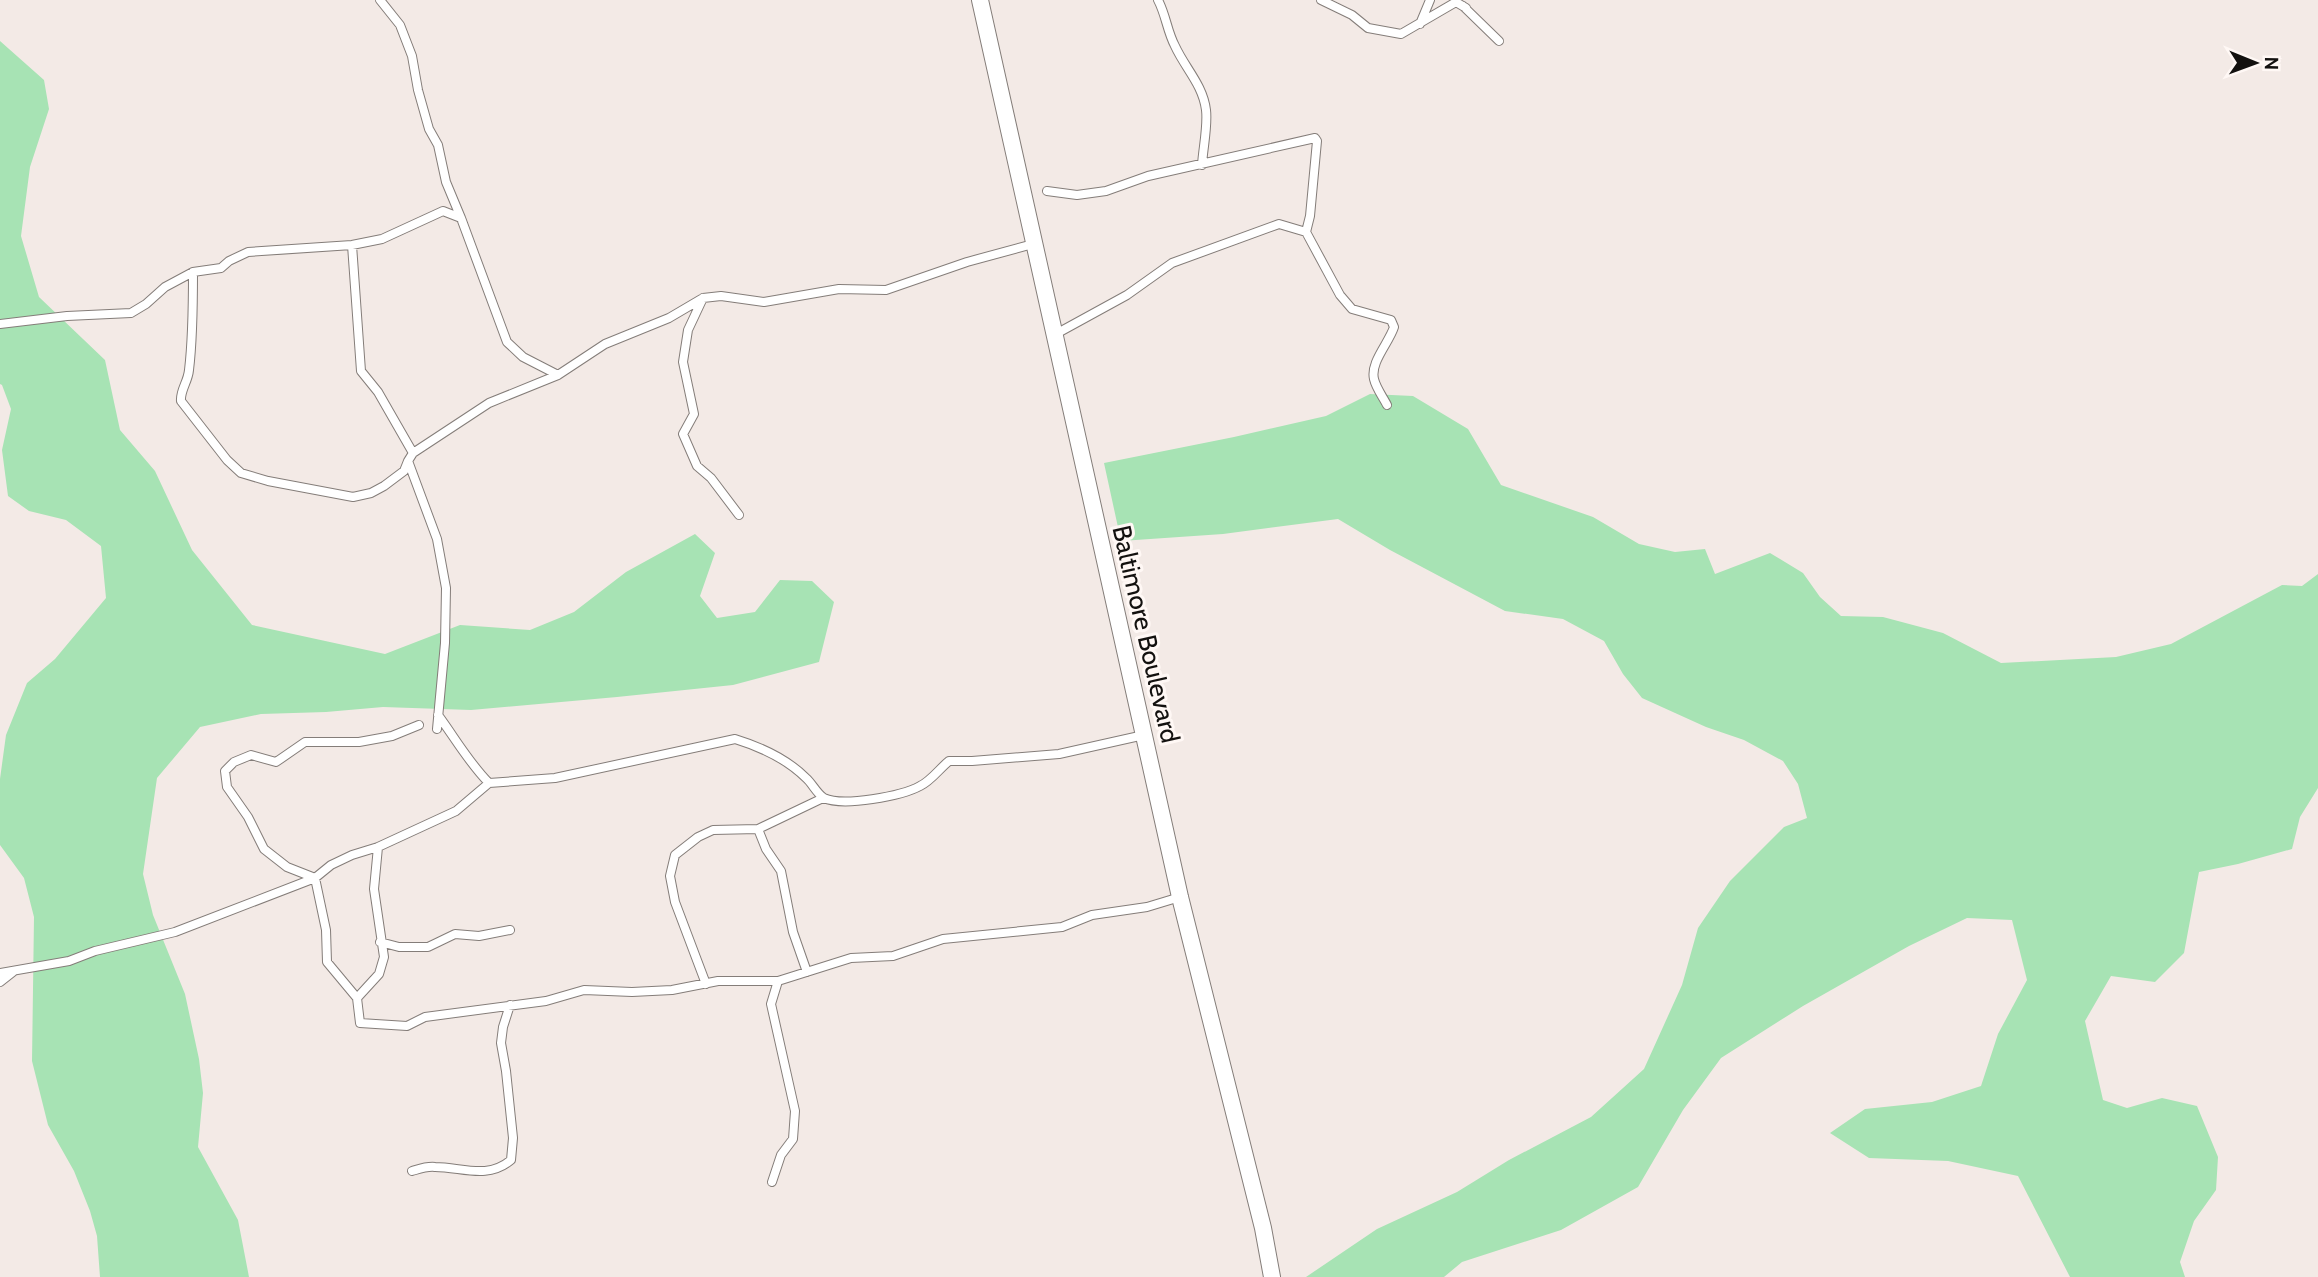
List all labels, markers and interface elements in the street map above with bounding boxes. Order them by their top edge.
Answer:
north arrow [2220,28,2290,98]
text: N [2260,56,2283,70]
street label: Baltimore Boulevard [1105,522,1187,746]

